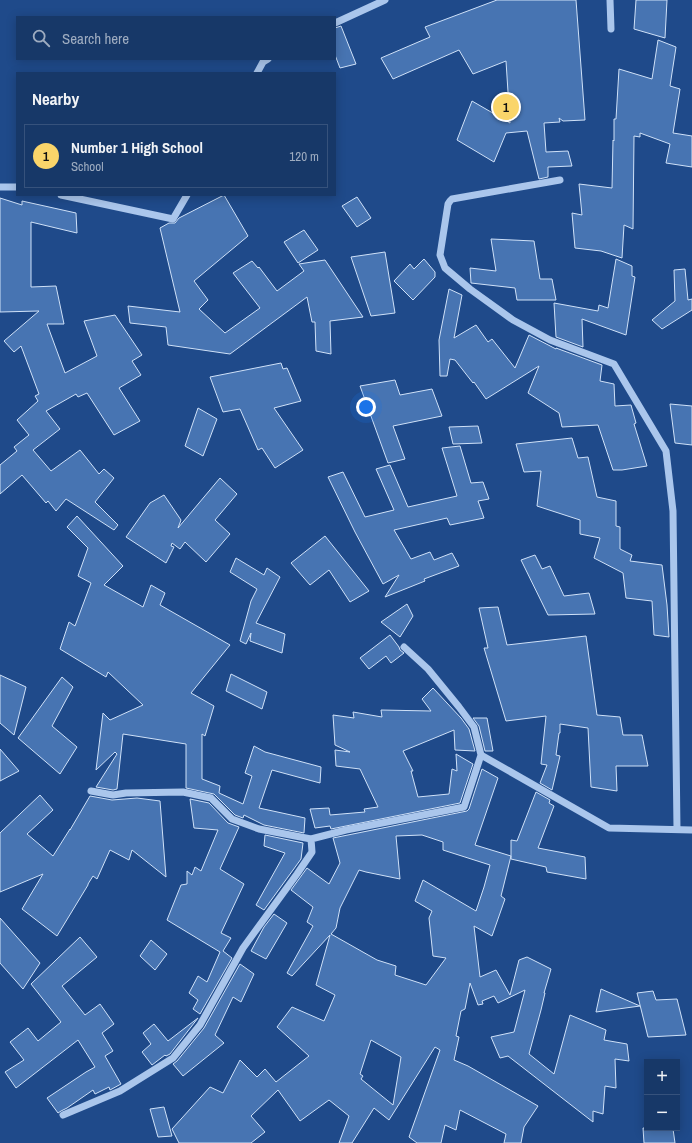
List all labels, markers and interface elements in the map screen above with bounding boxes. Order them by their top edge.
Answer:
search box [16,16,336,60]
icon: search [30,27,52,49]
text: Search here [62,28,129,49]
text: Nearby [32,87,79,110]
pin: 1 [493,92,519,122]
text: Number 1 High School [71,137,203,158]
text: 1 [43,148,49,165]
text: 120 m [289,148,319,165]
text: School [71,158,104,175]
your location [356,397,376,417]
map controls [644,1059,680,1131]
button: + [644,1059,680,1095]
button: − [644,1095,680,1131]

